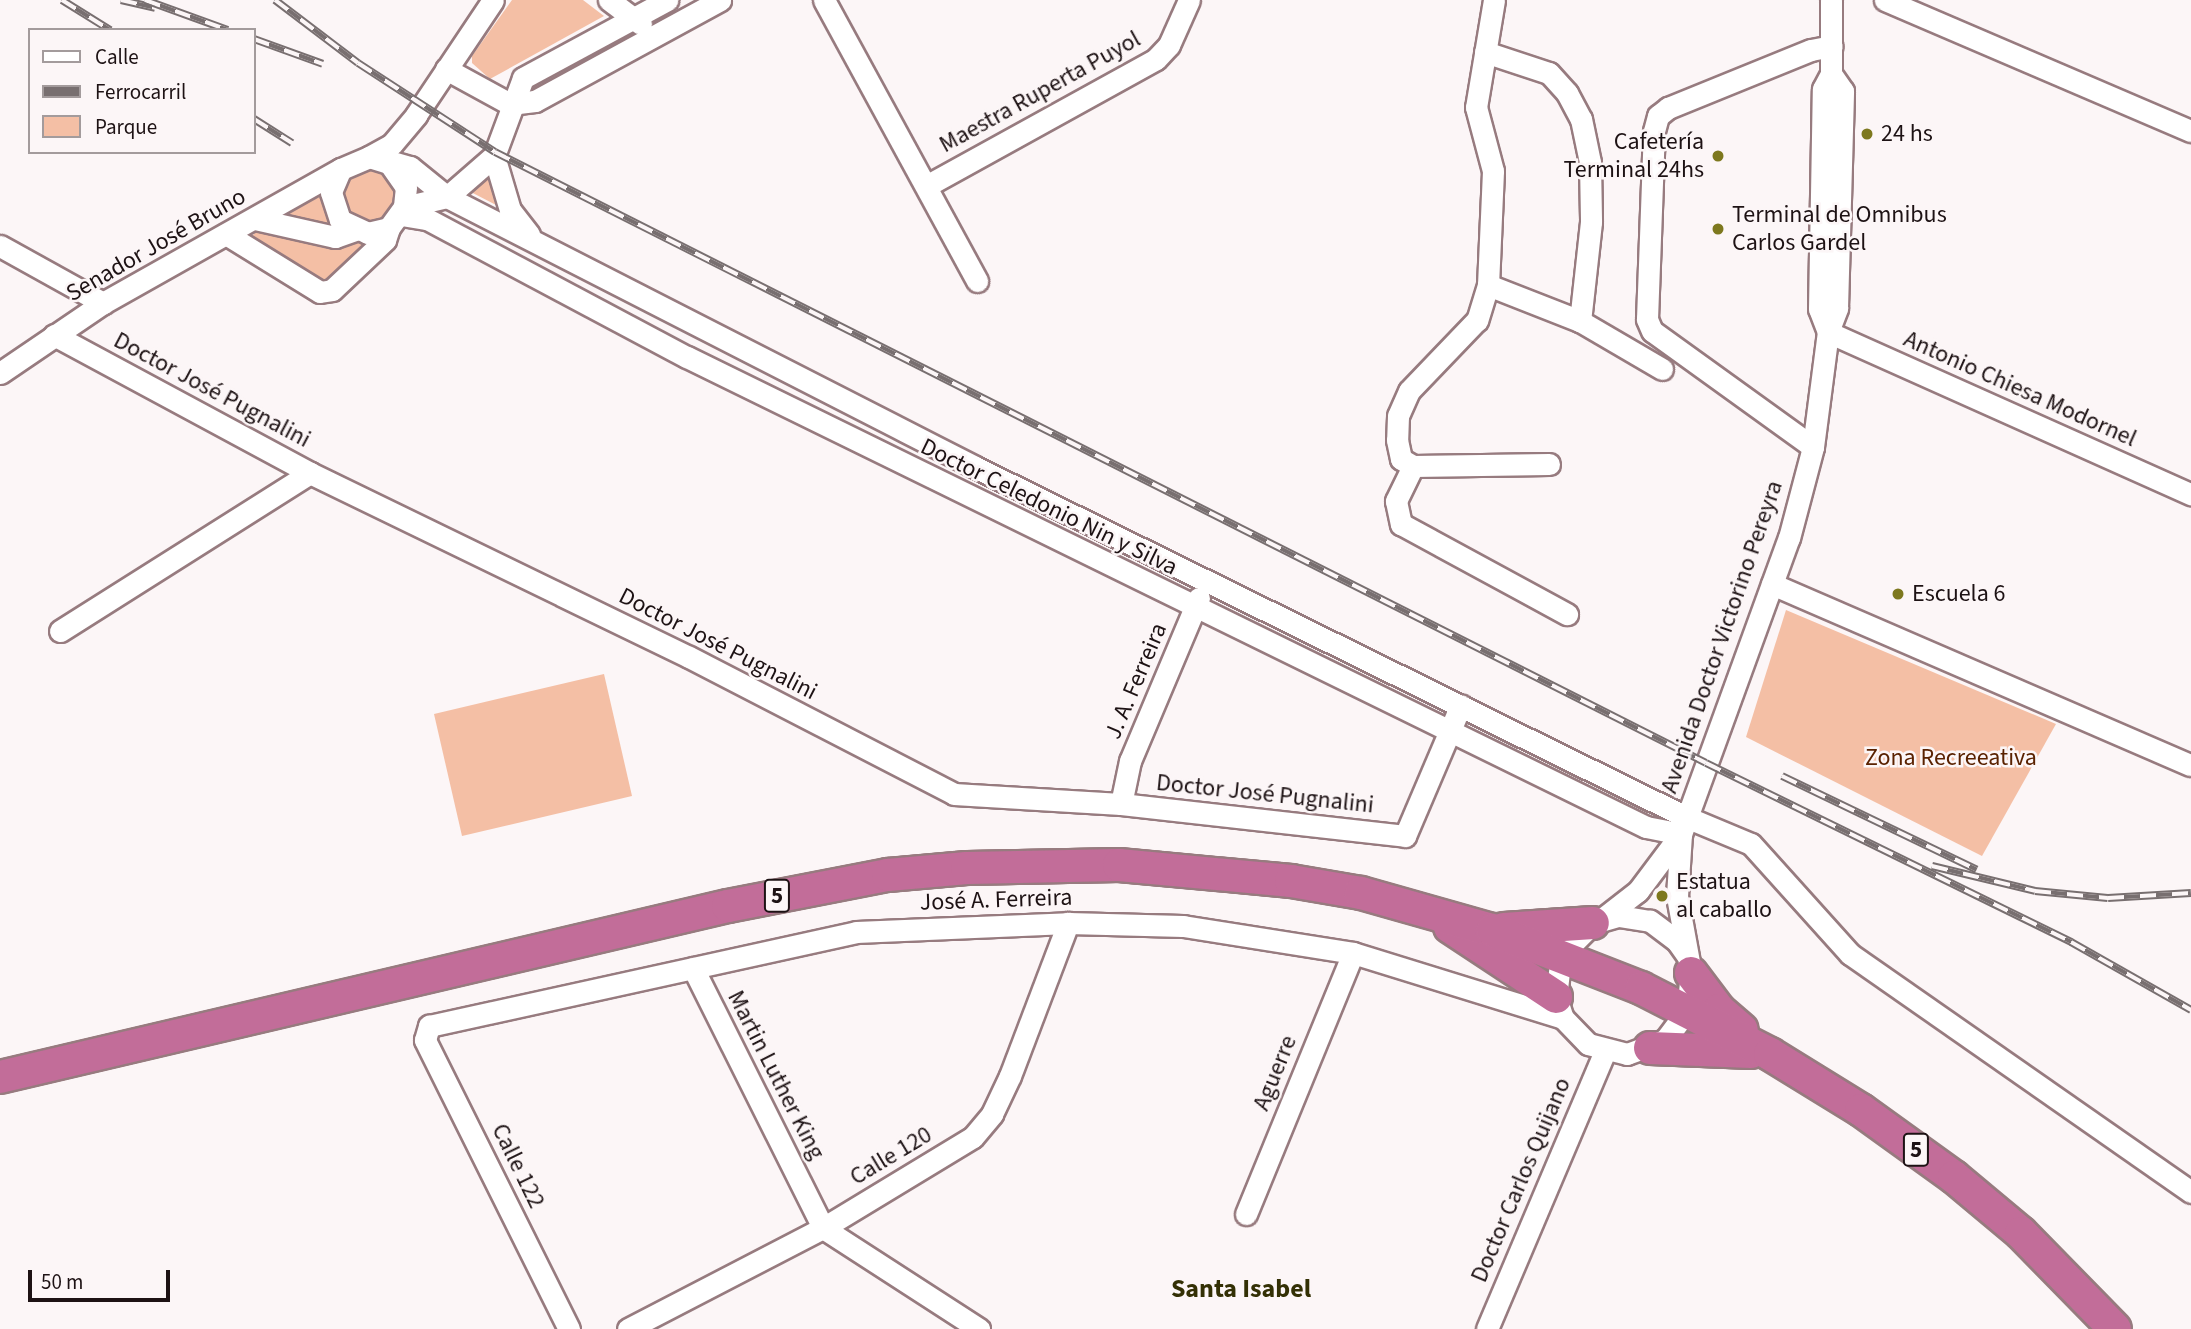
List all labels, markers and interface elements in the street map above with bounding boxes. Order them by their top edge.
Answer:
street label: Maestra Ruperta Puyol [934,25,1146,159]
legend [28,28,256,154]
text: Calle [95,42,139,72]
text: Ferrocarril [95,77,186,107]
text: Parque [95,112,157,142]
place label: 24 hs [1881,120,1933,148]
marker: 24 hs [1859,126,1875,142]
place label: Cafetería Terminal 24hs [1564,128,1704,184]
marker: Cafetería Terminal 24hs [1710,148,1726,164]
street label: Senador José Bruno [61,182,251,308]
place label: Terminal de Omnibus Carlos Gardel [1732,201,1947,257]
marker: Terminal de Omnibus Carlos Gardel [1710,221,1726,237]
street label: Antonio Chiesa Modornel [1899,325,2141,453]
street label: Doctor José Pugnalini [109,326,315,454]
street label: Doctor Celedonio Nin y Silva [916,432,1182,582]
street label: Avenida Doctor Victorino Pereyra [1655,477,1789,797]
place label: Escuela 6 [1912,580,2006,608]
street label: Doctor José Pugnalini [614,582,822,706]
marker: Escuela 6 [1890,586,1906,602]
street label: J. A. Ferreira [1099,619,1173,743]
park label: Zona Recreeativa [1865,744,2037,772]
street label: Doctor José Pugnalini [1155,768,1375,820]
place label: Estatua al caballo [1676,868,1772,924]
road number: 5 [763,876,791,916]
street label: José A. Ferreira [919,883,1073,917]
marker: Estatua al caballo [1654,888,1670,904]
street label: Martin Luther King [721,986,831,1164]
street label: Aguerre [1247,1031,1303,1115]
street label: Doctor Carlos Quijano [1465,1073,1577,1287]
street label: Calle 122 [485,1119,551,1213]
street label: Calle 120 [845,1120,937,1192]
road number: 5 [1902,1130,1930,1170]
scale bar [32,1256,173,1300]
text: 50 m [41,1267,83,1297]
district label: Santa Isabel [1171,1273,1311,1305]

